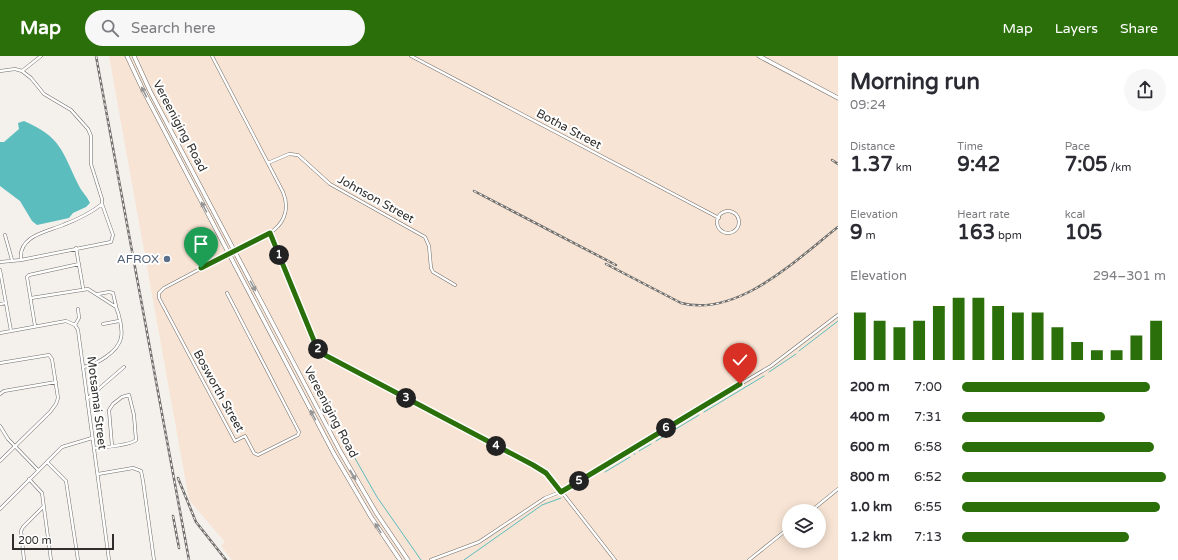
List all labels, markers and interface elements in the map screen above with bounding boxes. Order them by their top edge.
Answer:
search box [85,10,365,46]
text: Map [20,17,61,39]
icon: search [99,17,121,39]
text: Search here [131,19,215,37]
text: Map [1003,20,1033,37]
text: Layers [1055,20,1098,37]
text: Share [1120,20,1158,37]
text: Morning run [850,69,980,95]
button: share [1124,69,1166,111]
street label: Vereeniging Road [150,78,210,174]
one-way arrow [141,86,147,98]
text: 09:24 [850,97,886,113]
street label: Botha Street [534,106,604,152]
text: Distance [850,140,895,153]
text: Time [957,140,983,153]
text: Pace [1065,140,1090,153]
text: 1.37 [850,153,893,177]
text: 9:42 [957,153,1000,177]
text: 7:05 [1065,153,1108,177]
text: km [893,161,912,174]
text: /km [1108,161,1131,174]
street label: Johnson Street [335,172,417,226]
one-way arrow [201,201,208,213]
text: Elevation [850,208,898,221]
text: Heart rate [957,208,1010,221]
text: kcal [1065,208,1085,221]
text: 9 [850,221,863,245]
text: 163 [957,221,995,245]
text: 105 [1065,221,1102,245]
pin [184,227,218,268]
text: m [863,229,876,242]
text: bpm [995,229,1022,242]
icon: arrive [190,233,212,255]
pin: 1 [269,245,289,265]
text: 1 [276,248,282,261]
place label: AFROX [117,252,159,266]
marker: AFROX [162,254,172,264]
text: Elevation [850,268,907,284]
text: 294–301 m [1093,268,1166,284]
one-way arrow [250,280,256,292]
pin: 2 [308,339,328,359]
text: 2 [315,342,321,355]
pin [723,343,757,384]
street label: Bosworth Street [191,347,248,435]
icon: check [729,349,751,371]
street label: Motsamai Street [84,356,110,451]
street label: Vereeniging Road [301,364,361,460]
text: 200 m [850,379,890,395]
text: 7:00 [914,379,942,395]
pin: 3 [396,388,416,408]
text: 3 [403,391,409,404]
one-way arrow [310,409,317,421]
text: 400 m [850,409,890,425]
text: 7:31 [914,409,942,425]
pin: 6 [656,418,676,438]
text: 6 [663,421,669,434]
pin: 4 [486,436,506,456]
text: 4 [493,439,499,452]
text: 600 m [850,439,890,455]
text: 6:58 [914,439,942,455]
one-way arrow [350,469,357,481]
text: 800 m [850,469,890,485]
text: 6:52 [914,469,942,485]
pin: 5 [569,471,589,491]
text: 5 [576,474,582,487]
text: 1.0 km [850,499,892,515]
text: 6:55 [914,499,942,515]
map controls [782,504,826,548]
button: layers [782,504,826,548]
one-way arrow [374,523,382,533]
text: 1.2 km [850,529,892,545]
text: 7:13 [914,529,942,545]
scale bar [12,532,114,551]
text: 200 m [18,534,52,547]

